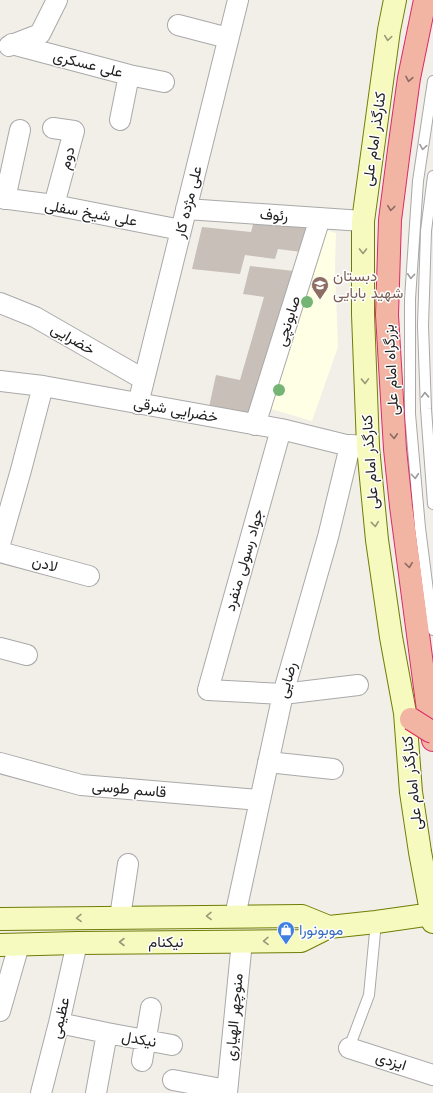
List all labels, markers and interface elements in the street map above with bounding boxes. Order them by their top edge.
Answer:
one-way arrow [384,35,393,41]
street label: علی عسکری [51,45,125,83]
one-way arrow [405,76,414,83]
street label: کنارگذر امام علی [357,90,392,187]
street label: دوم [53,144,81,172]
one-way arrow [419,144,428,150]
street label: علی مژده کار [168,163,208,241]
street label: علی شیخ سفلی [43,194,139,232]
street label: رئوف [259,203,289,227]
one-way arrow [387,205,396,211]
one-way arrow [359,248,367,254]
place label: دبستان شهید بابایی [333,265,404,304]
one-way arrow [407,273,416,280]
school or university icon: دبستان شهید بابایی [310,275,330,300]
street label: صابونچی [270,293,306,349]
street label: خضرایی [47,318,99,360]
street label: بزرگراه امام علی [378,324,404,416]
one-way arrow [361,378,370,384]
street label: خضرایی شرقی [132,392,220,428]
one-way arrow [421,392,429,398]
street label: کنارگذر امام علی [356,414,384,510]
one-way arrow [390,433,399,439]
one-way arrow [411,473,420,479]
street label: جواد رسولی منفرد [219,506,269,614]
one-way arrow [371,521,380,527]
street label: لادن [30,550,60,578]
one-way arrow [404,562,413,568]
street label: رضایی [272,659,302,701]
street label: کنارگذر امام علی [396,734,428,831]
street label: قاسم طوسی [91,775,167,803]
one-way arrow [206,912,212,920]
one-way arrow [76,914,82,922]
place label: موبونورا [299,919,343,941]
shop icon: موبونورا [276,920,296,945]
street label: نیکنام [148,931,184,953]
one-way arrow [263,937,269,945]
one-way arrow [119,938,125,946]
street label: منوچهر الهیاری [219,972,249,1062]
street label: عظیمی [45,995,75,1041]
street label: نیکدل [120,1025,158,1053]
street label: ایزدی [373,1046,409,1076]

